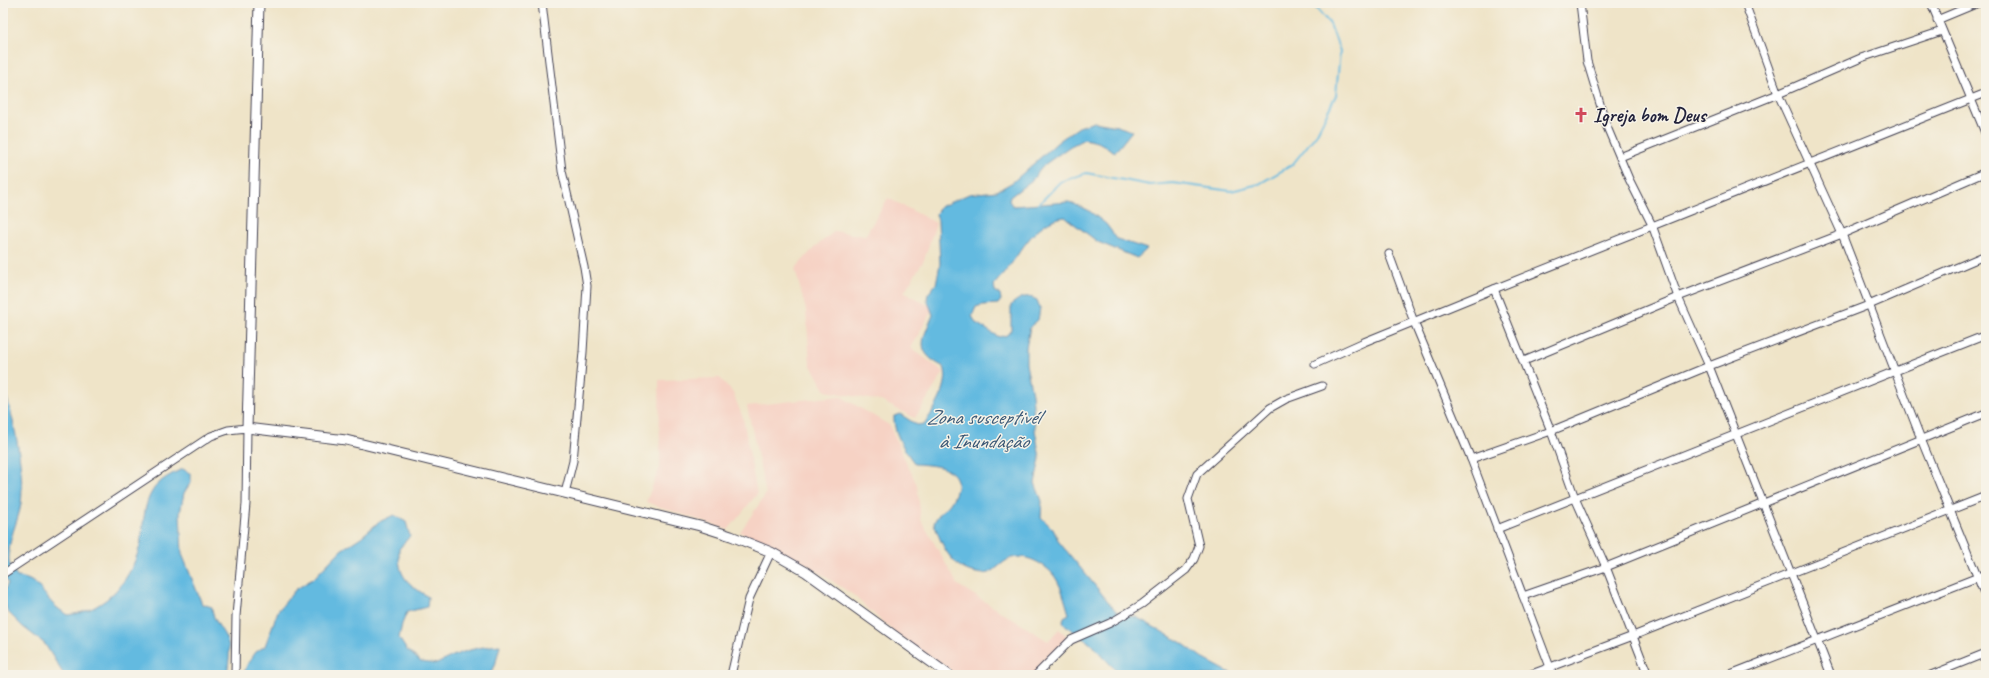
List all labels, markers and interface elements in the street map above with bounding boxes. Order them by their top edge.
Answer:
place label: Igreja bom Deus [1593,103,1708,128]
church icon: Igreja bom Deus [1572,106,1590,124]
water label: Zona susceptivél à Inundação [926,404,1047,454]

